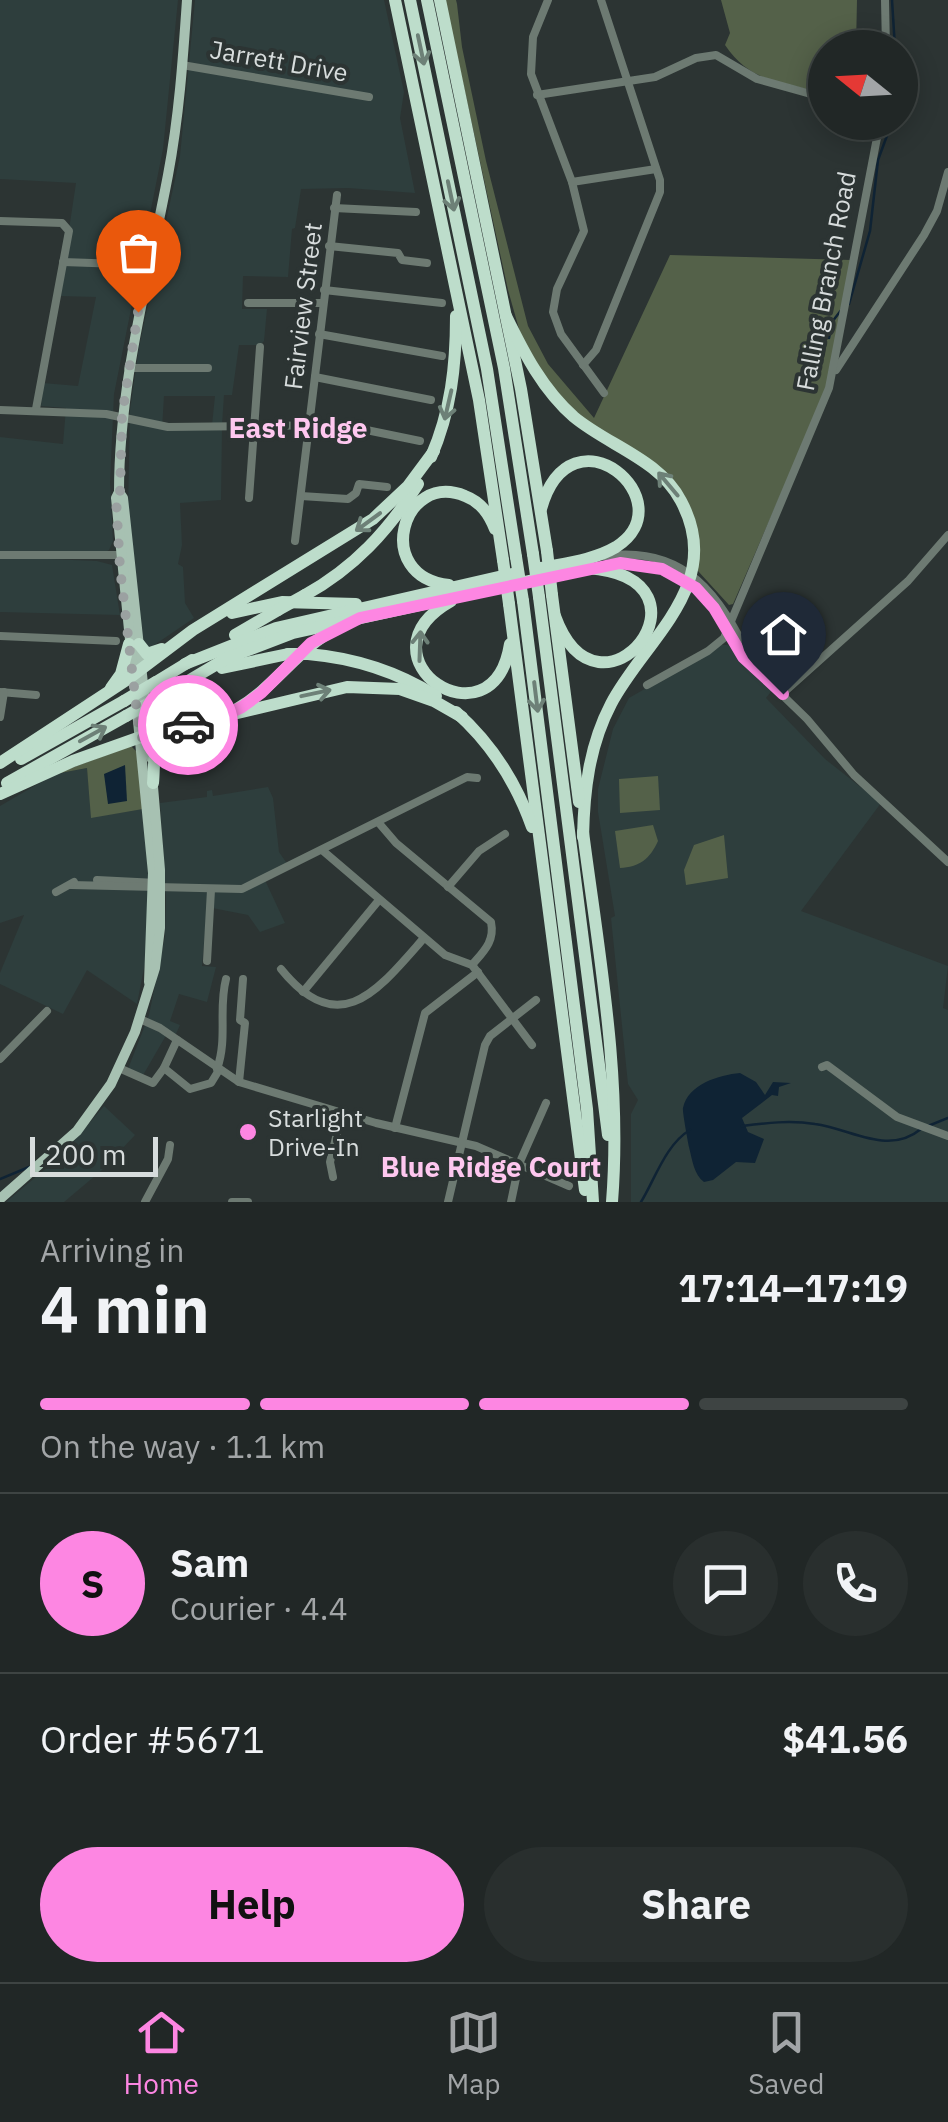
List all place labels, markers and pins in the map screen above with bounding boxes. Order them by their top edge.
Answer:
pin [96,210,181,313]
pin [741,592,826,695]
place label: Starlight Drive-In [268,1101,363,1163]
marker: Starlight Drive-In [237,1121,259,1143]

